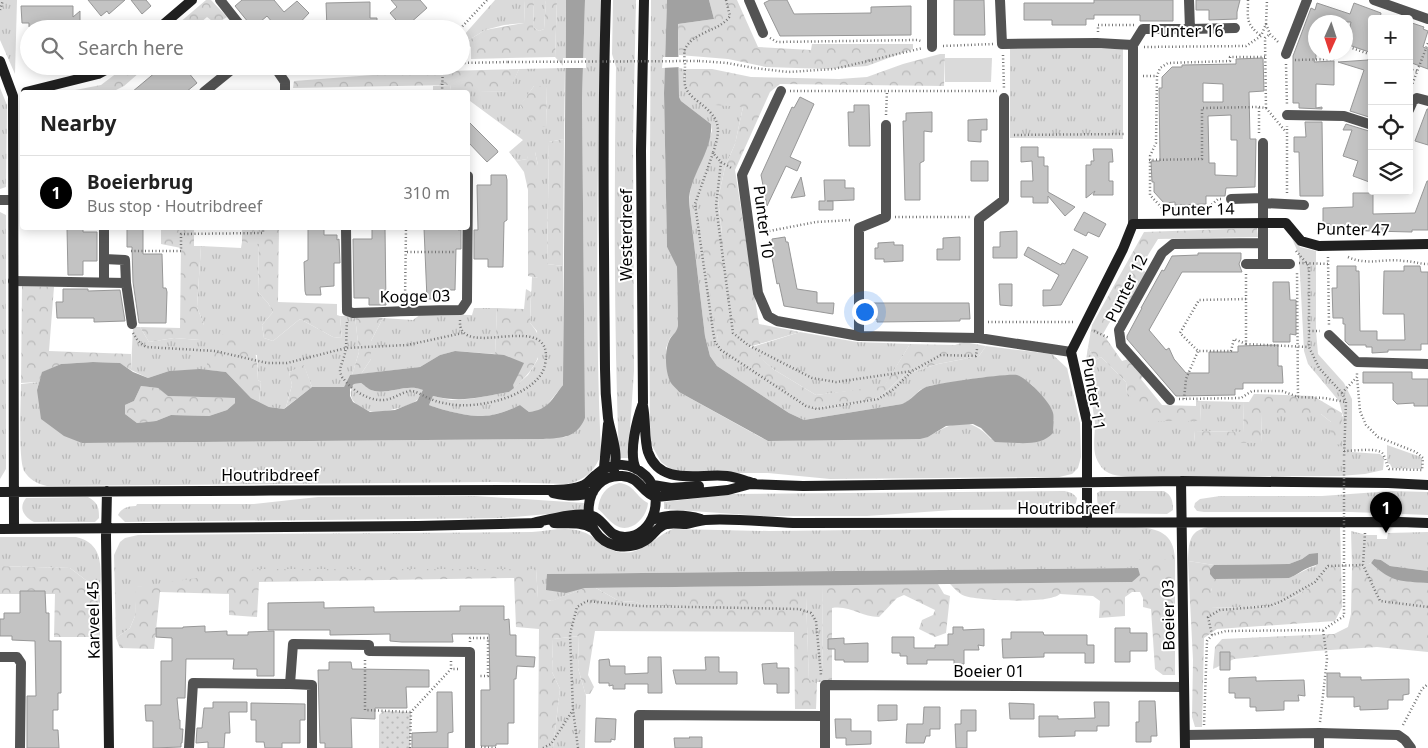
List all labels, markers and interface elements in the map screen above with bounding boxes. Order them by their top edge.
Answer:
north arrow [1308,15,1353,60]
map controls [1368,15,1413,195]
button: + [1368,15,1413,60]
search box [20,20,470,75]
street label: Punter 16 [1150,20,1224,42]
icon: search [38,34,66,62]
text: Search here [78,35,184,61]
button: − [1368,60,1413,105]
button: locate [1368,105,1413,150]
text: Nearby [40,109,116,137]
button: layers [1368,150,1413,195]
text: Boeierbrug [87,169,193,195]
text: 1 [51,182,61,204]
text: 310 m [403,182,450,204]
street label: Punter 10 [749,184,779,260]
street label: Westerdreef [615,188,637,281]
text: Bus stop · Houtribdreef [87,195,262,217]
street label: Punter 14 [1161,197,1235,221]
street label: Punter 47 [1316,217,1390,241]
street label: Punter 12 [1100,250,1152,326]
street label: Kogge 03 [379,284,451,308]
your location [852,299,878,325]
street label: Punter 11 [1077,356,1111,432]
street label: Houtribdreef [221,464,320,486]
pin: 1 [1370,492,1402,533]
street label: Houtribdreef [1017,497,1116,519]
street label: Boeier 03 [1156,579,1180,651]
street label: Karveel 45 [81,581,105,659]
street label: Boeier 01 [953,660,1025,682]

